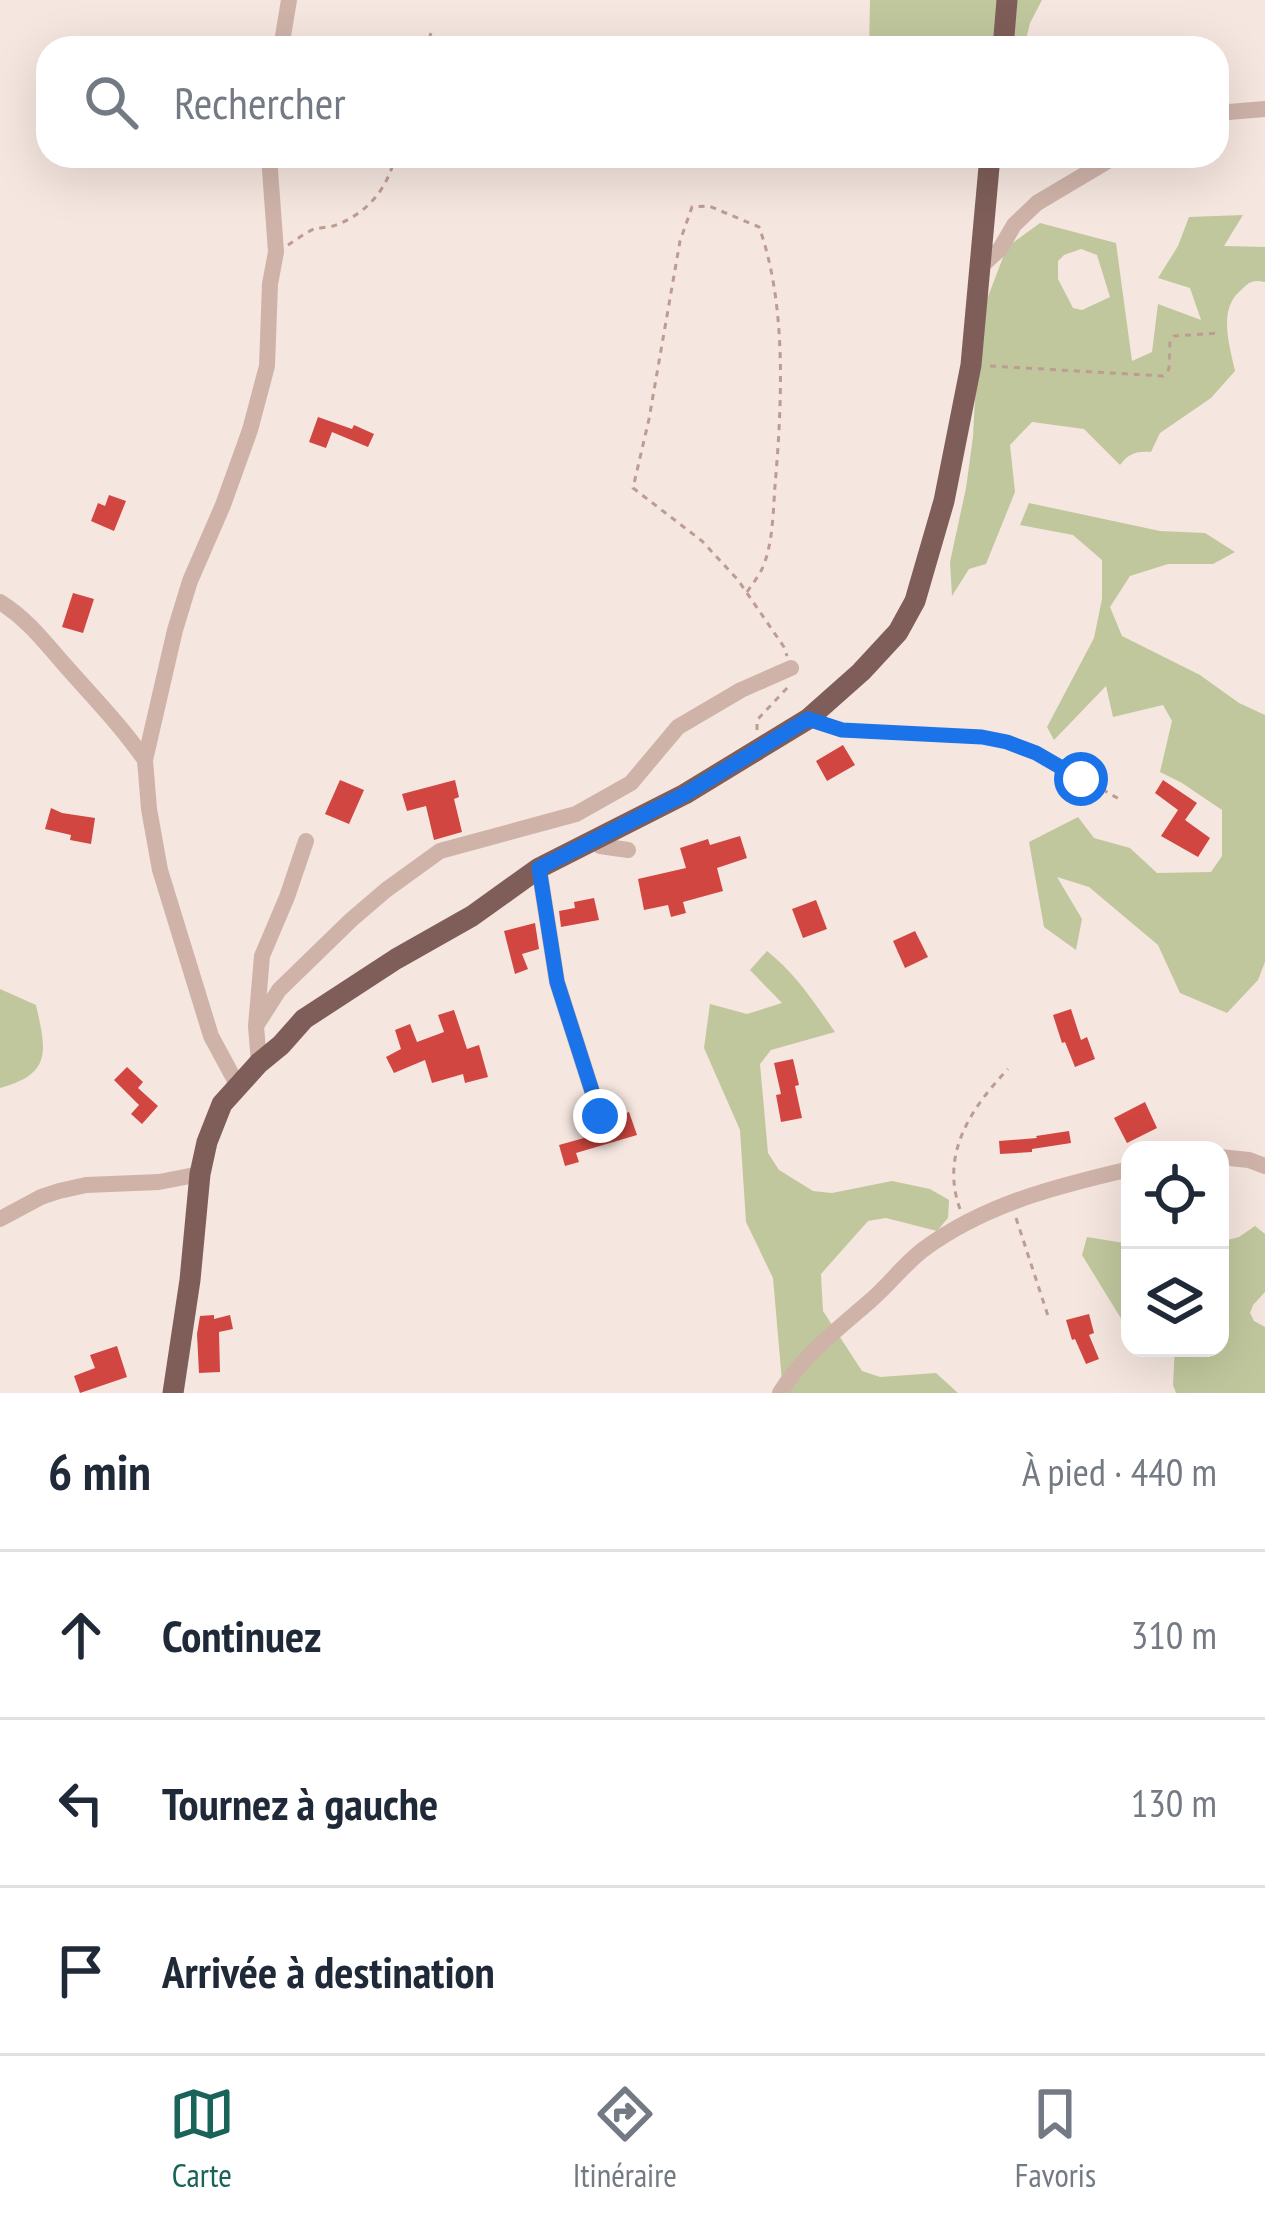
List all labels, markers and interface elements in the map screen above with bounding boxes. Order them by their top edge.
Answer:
search box [36,36,1229,168]
icon: search [78,69,144,135]
text: Rechercher [174,73,346,131]
route start [1054,752,1108,806]
route end [573,1089,627,1143]
map controls [1121,1141,1229,1357]
button: locate [1121,1141,1229,1249]
button: layers [1121,1249,1229,1357]
text: 6 min [48,1438,151,1504]
text: À pied · 440 m [1022,1446,1217,1497]
icon: ahead [48,1602,114,1668]
text: Continuez [162,1606,321,1664]
text: 310 m [1131,1609,1217,1660]
icon: left [48,1770,114,1836]
text: Tournez à gauche [162,1774,438,1832]
text: 130 m [1131,1777,1217,1828]
icon: arrive [48,1938,114,2004]
text: Arrivée à destination [162,1942,495,2000]
tab: Carte [169,2081,235,2196]
tab: Itinéraire [573,2081,677,2196]
tab: Favoris [1015,2081,1096,2196]

